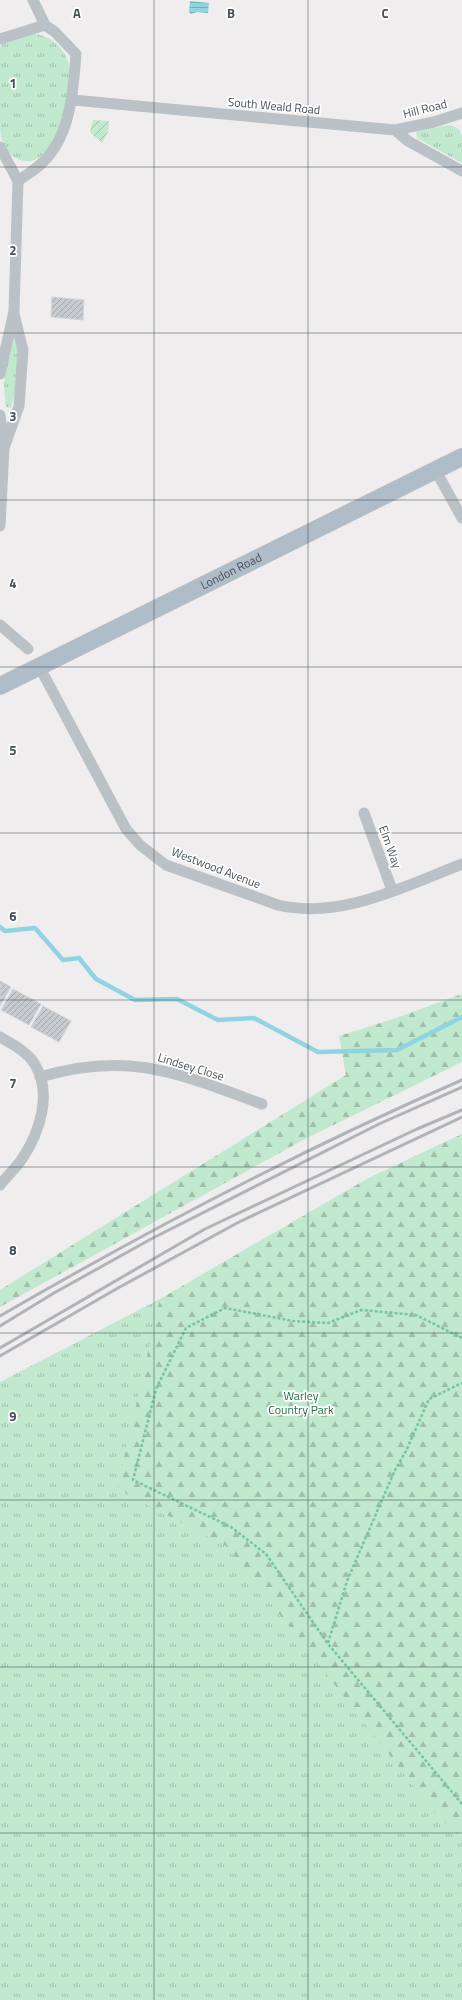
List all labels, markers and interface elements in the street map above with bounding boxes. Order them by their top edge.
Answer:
text: A [73,3,81,23]
text: B [227,3,235,23]
text: C [381,3,389,23]
text: 1 [9,73,17,93]
street label: South Weald Road [227,92,321,119]
street label: Hill Road [401,94,449,123]
text: 2 [9,240,17,260]
text: 3 [9,406,17,426]
street label: London Road [197,548,265,594]
text: 4 [9,573,17,593]
text: 5 [9,740,17,760]
street label: Elm Way [374,823,407,871]
street label: Westwood Avenue [169,842,264,893]
text: 6 [9,906,17,926]
street label: Lindsey Close [156,1047,227,1086]
text: 7 [9,1073,17,1093]
text: 8 [9,1240,17,1260]
park label: Warley Country Park [268,1386,334,1419]
text: 9 [9,1406,17,1426]

